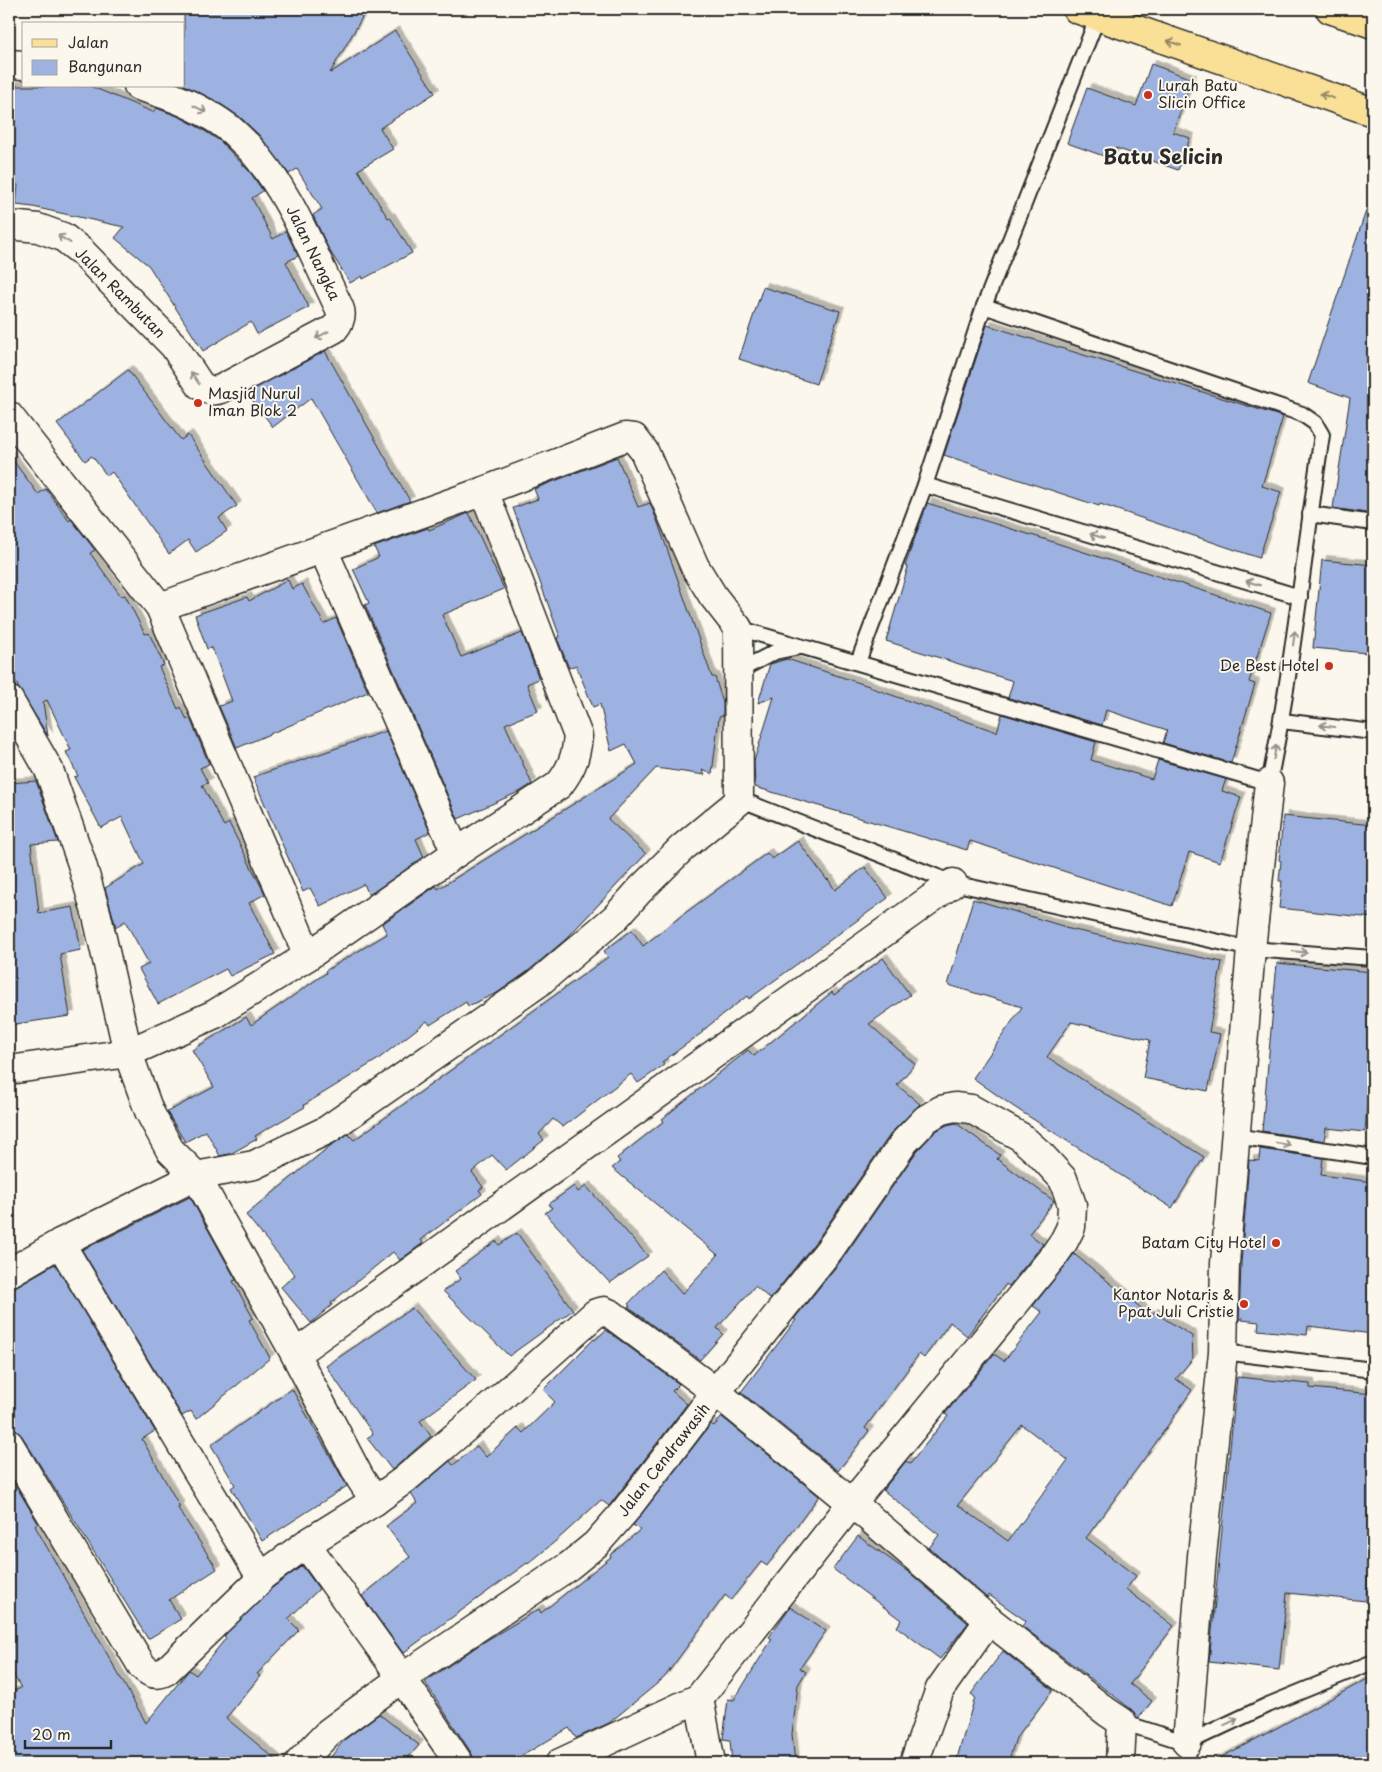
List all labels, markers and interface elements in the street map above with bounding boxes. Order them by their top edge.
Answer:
legend [22,22,185,88]
text: Jalan [68,30,109,53]
one-way arrow [1166,37,1182,47]
text: Bangunan [68,54,142,77]
place label: Lurah Batu Slicin Office [1158,73,1246,113]
marker: Lurah Batu Slicin Office [1142,89,1154,101]
one-way arrow [1320,91,1335,100]
one-way arrow [192,104,207,114]
district label: Batu Selicin [1103,141,1223,171]
street label: Jalan Nangka [282,201,347,303]
one-way arrow [57,234,71,244]
street label: Jalan Rambutan [70,241,172,343]
one-way arrow [315,331,330,340]
one-way arrow [190,371,200,385]
place label: Masjid Nurul Iman Blok 2 [208,381,300,421]
marker: Masjid Nurul Iman Blok 2 [192,397,204,409]
one-way arrow [1090,531,1106,541]
one-way arrow [1245,577,1261,587]
one-way arrow [1289,630,1299,646]
place label: De Best Hotel [1220,653,1319,676]
marker: De Best Hotel [1323,660,1335,672]
one-way arrow [1320,721,1336,731]
one-way arrow [1271,744,1281,760]
one-way arrow [1291,948,1307,957]
one-way arrow [1275,1139,1291,1149]
place label: Batam City Hotel [1141,1230,1266,1253]
marker: Batam City Hotel [1270,1237,1282,1249]
place label: Kantor Notaris & Ppat Juli Cristie [1113,1282,1234,1322]
marker: Kantor Notaris & Ppat Juli Cristie [1238,1298,1250,1310]
street label: Jalan Cendrawasih [611,1397,715,1521]
scale bar [25,1717,111,1749]
one-way arrow [1223,1717,1238,1727]
text: 20 m [32,1722,71,1745]

